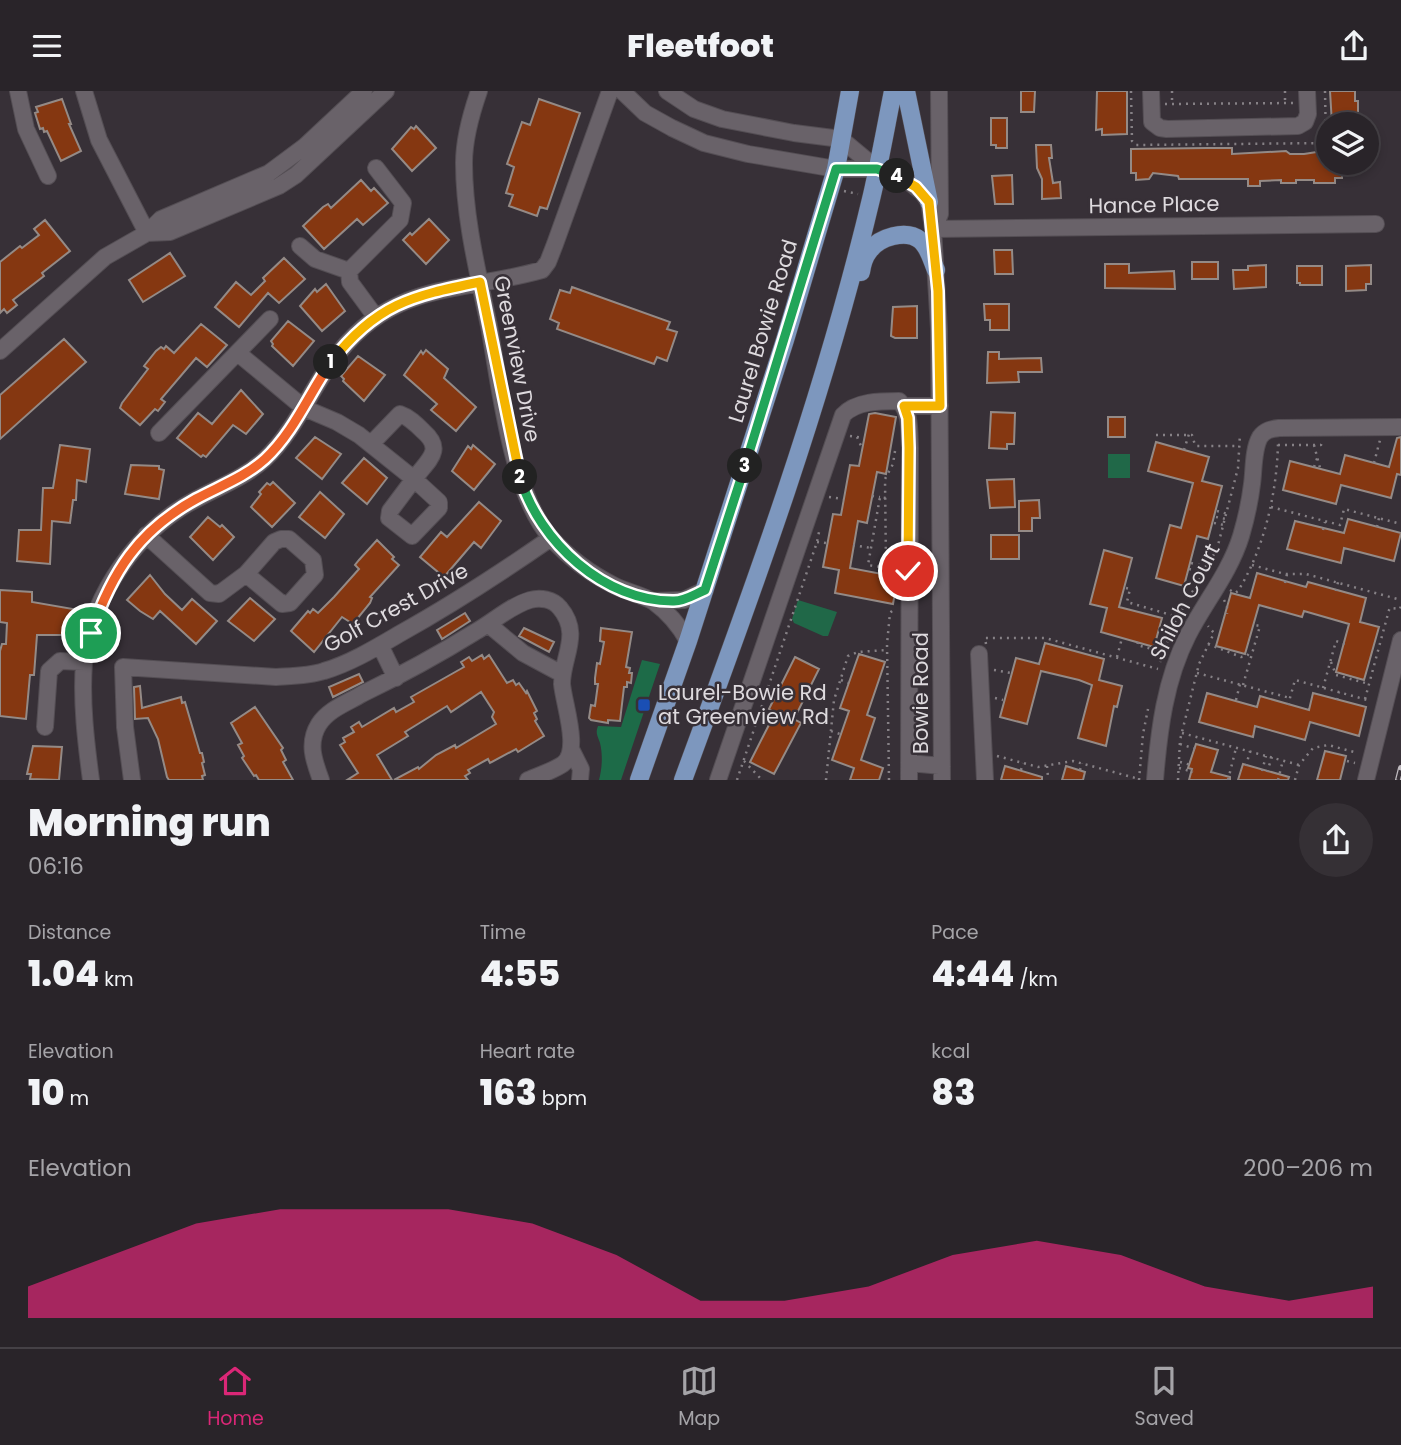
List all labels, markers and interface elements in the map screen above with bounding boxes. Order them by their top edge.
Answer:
text: Fleetfoot [627,23,774,68]
icon: menu [28,27,66,65]
icon: share [1335,27,1373,65]
map controls [1316,112,1379,175]
button: layers [1316,112,1379,175]
pin: 4 [880,159,914,193]
text: 4 [890,162,903,189]
street label: Hance Place [1088,189,1220,220]
street label: Laurel Bowie Road [721,236,804,426]
street label: Greenview Drive [487,273,548,445]
pin: 1 [314,345,348,379]
text: 1 [327,348,334,375]
pin: 3 [728,449,762,483]
text: 3 [739,452,750,479]
pin: 2 [503,459,538,495]
text: 2 [514,463,525,490]
street label: Shiloh Court [1143,539,1226,665]
pin [878,541,938,601]
icon: check [889,552,927,590]
street label: Golf Crest Drive [318,556,473,659]
pin [61,603,121,663]
icon: arrive [72,614,110,652]
street label: Bowie Road [906,632,935,754]
place label: Laurel-Bowie Rd at Greenview Rd [658,678,829,731]
marker: Laurel-Bowie Rd at Greenview Rd [636,697,652,713]
text: Morning run [28,796,271,849]
button: share [1299,803,1373,877]
text: 06:16 [28,850,84,882]
text: Distance [28,919,111,946]
text: Time [480,919,526,946]
text: Pace [931,919,979,946]
text: 1.04 [28,949,99,998]
text: 4:55 [480,949,560,998]
text: 4:44 [931,949,1014,998]
text: km [99,966,134,993]
text: /km [1014,966,1058,993]
text: Elevation [28,1038,114,1065]
text: Heart rate [480,1038,575,1065]
text: kcal [931,1038,970,1065]
text: 10 [28,1068,65,1117]
text: 163 [480,1068,537,1117]
text: 83 [931,1068,976,1117]
text: m [65,1085,89,1112]
text: bpm [537,1085,587,1112]
text: Elevation [28,1152,132,1184]
text: 200–206 m [1243,1152,1373,1184]
tab: Home [207,1362,264,1433]
tab: Map [678,1362,720,1433]
tab: Saved [1135,1362,1194,1433]

